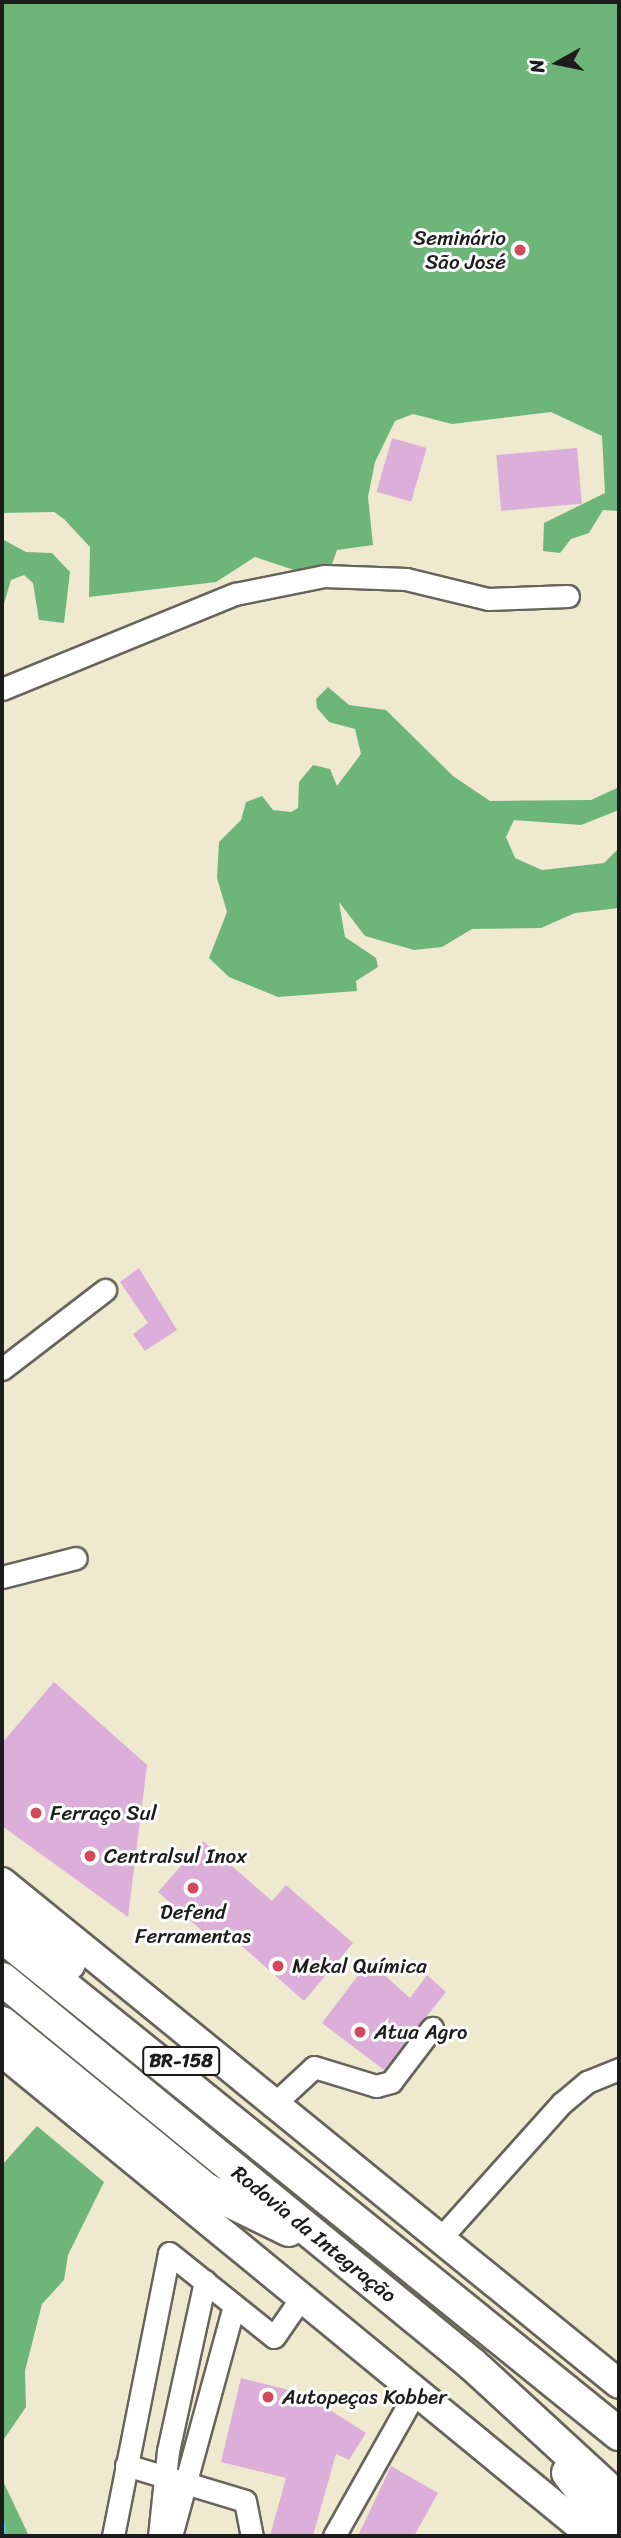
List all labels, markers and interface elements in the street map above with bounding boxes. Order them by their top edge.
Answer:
north arrow [523,28,593,98]
text: N [519,57,554,75]
place label: Seminário São José [413,225,506,275]
marker: Seminário São José [512,242,528,258]
place label: Ferraço Sul [50,1800,157,1826]
marker: Ferraço Sul [28,1805,44,1821]
place label: Centralsul Inox [104,1843,247,1869]
marker: Centralsul Inox [82,1848,98,1864]
marker: Defend Ferramentas [185,1880,201,1896]
place label: Defend Ferramentas [135,1899,251,1949]
place label: Mekal Química [292,1953,427,1979]
marker: Mekal Química [270,1958,286,1974]
place label: Atua Agro [374,2019,468,2045]
marker: Atua Agro [352,2024,368,2040]
road number: BR-158 [141,2046,221,2076]
street label: Rodovia da Integração [227,2160,401,2308]
place label: Autopeças Kobber [282,2384,449,2410]
marker: Autopeças Kobber [260,2389,276,2405]

